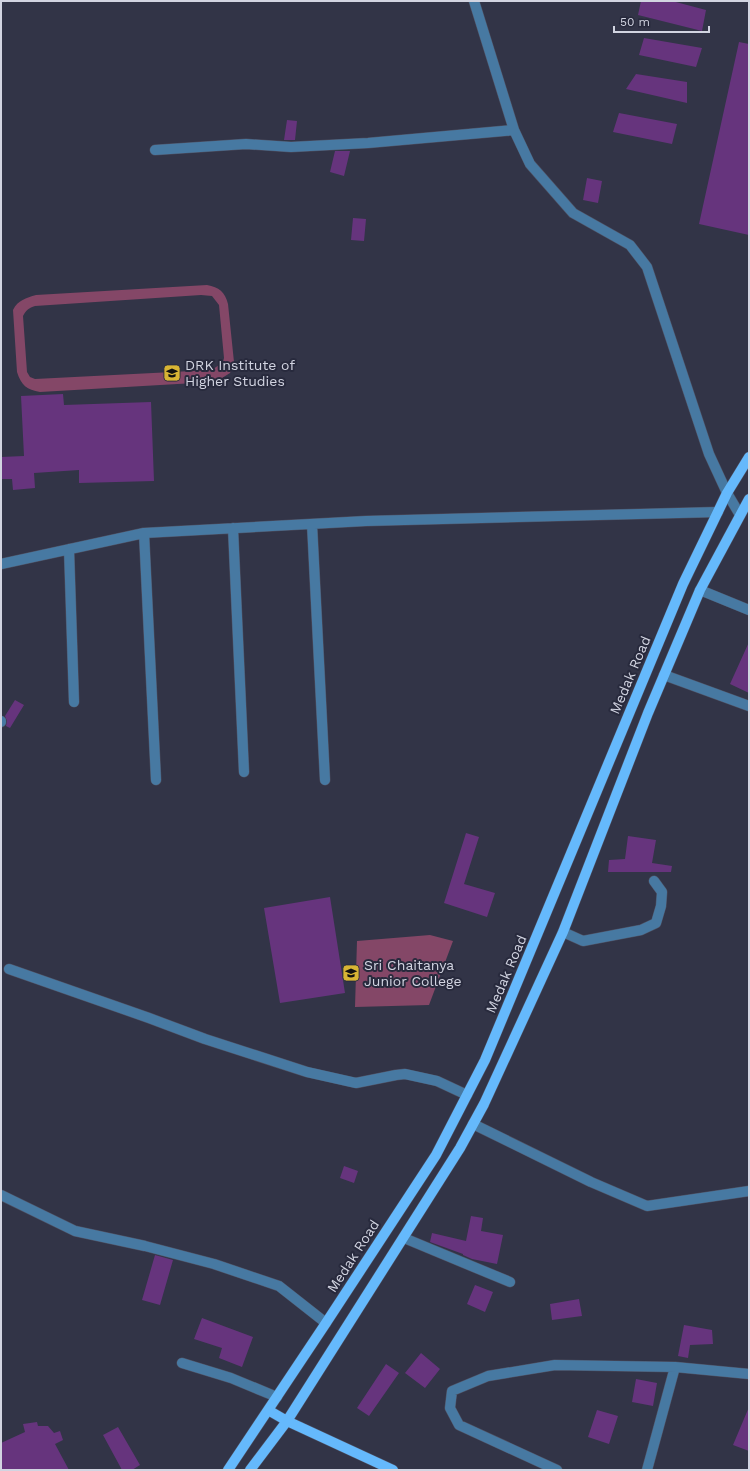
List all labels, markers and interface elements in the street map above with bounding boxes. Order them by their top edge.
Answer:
scale bar [614,8,709,34]
text: 50 m [620,15,650,29]
place label: DRK Institute of Higher Studies [185,357,295,389]
school or university icon: DRK Institute of Higher Studies [162,363,182,383]
street label: Medak Road [606,634,654,716]
street label: Medak Road [482,933,530,1015]
place label: Sri Chaitanya Junior College [364,957,462,989]
school or university icon: Sri Chaitanya Junior College [341,963,361,983]
street label: Medak Road [324,1217,382,1295]

